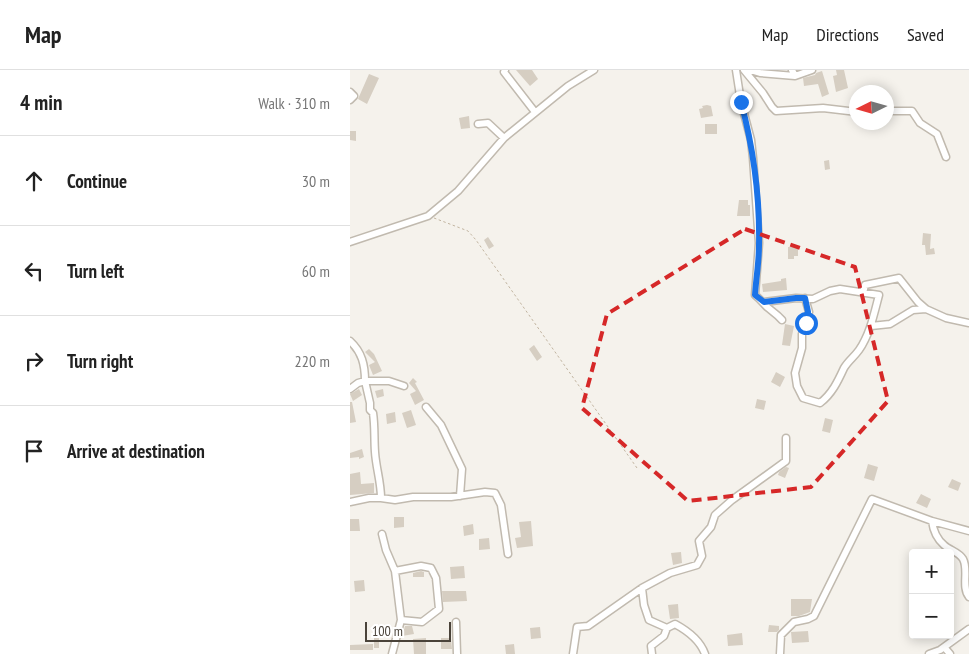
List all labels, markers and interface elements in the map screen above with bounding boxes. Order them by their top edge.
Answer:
text: Map [25,19,62,50]
text: Map [762,23,788,46]
text: Directions [816,23,879,46]
text: Saved [907,23,944,46]
north arrow [849,85,894,130]
text: 4 min [20,89,62,116]
route end [730,91,753,114]
text: Walk · 310 m [258,93,330,113]
icon: ahead [20,167,48,195]
text: Continue [67,169,127,193]
text: 30 m [302,171,330,191]
icon: left [20,257,48,285]
text: Turn left [67,259,124,283]
text: 60 m [302,261,330,281]
route start [795,312,818,335]
icon: right [20,347,48,375]
text: Turn right [67,349,133,373]
text: 220 m [295,351,330,371]
icon: arrive [20,437,48,465]
text: Arrive at destination [67,439,205,463]
map controls [909,549,954,639]
button: + [909,549,954,594]
button: − [909,594,954,639]
scale bar [365,619,451,642]
text: 100 m [372,622,403,640]

